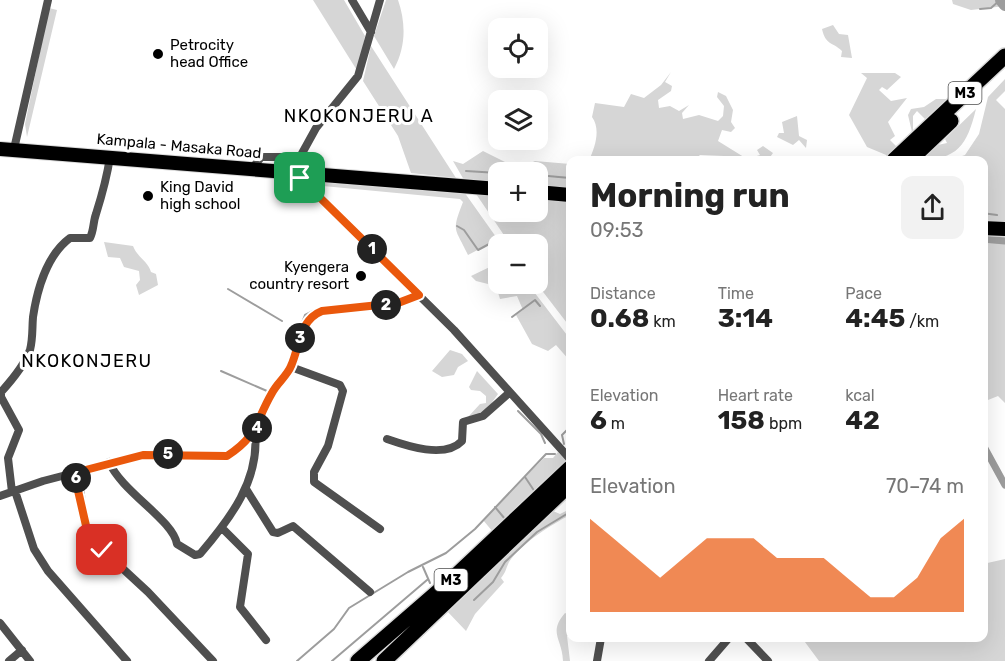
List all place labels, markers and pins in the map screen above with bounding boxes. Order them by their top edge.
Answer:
place label: Petrocity head Office [170,36,248,71]
marker: Petrocity head Office [151,47,165,61]
pin [274,152,325,203]
place label: King David high school [160,178,240,213]
marker: King David high school [141,189,155,203]
pin: 1 [357,234,387,264]
place label: Kyengera country resort [249,258,349,293]
marker: Kyengera country resort [354,269,368,283]
pin: 2 [371,290,401,320]
pin: 3 [285,323,315,353]
pin: 4 [242,413,272,443]
pin: 5 [153,439,183,469]
pin: 6 [61,463,91,493]
pin [76,524,127,575]

